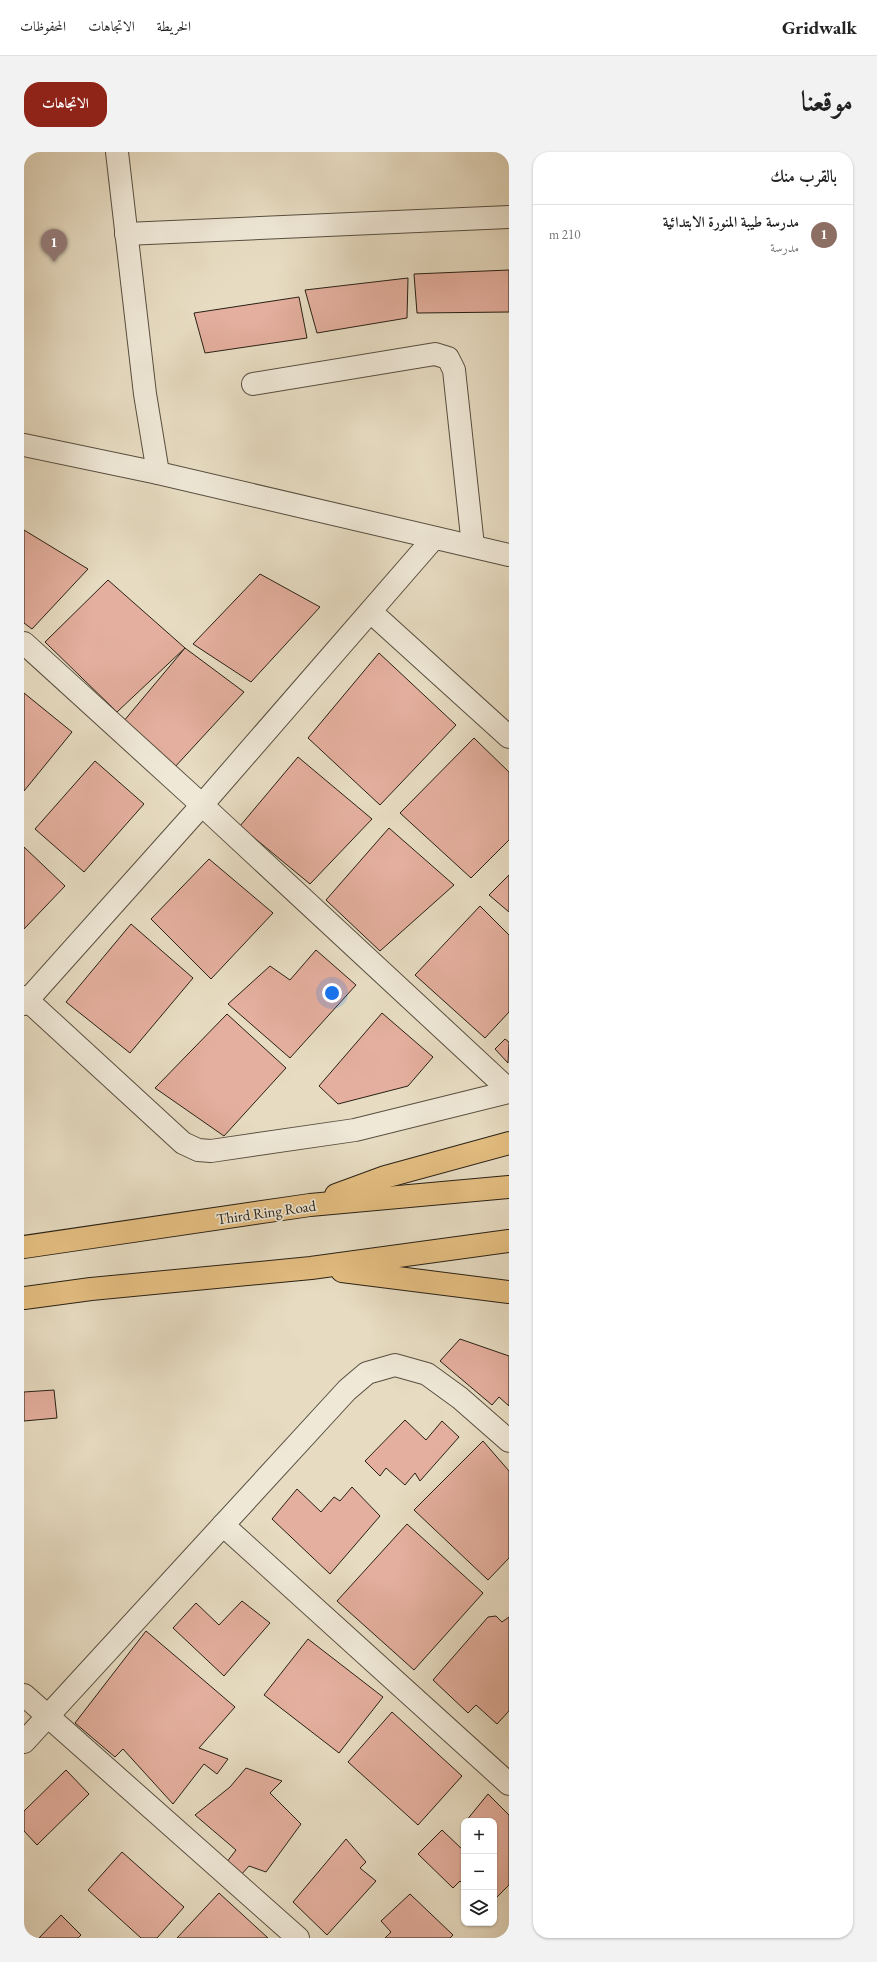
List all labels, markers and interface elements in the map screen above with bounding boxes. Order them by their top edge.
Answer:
text: Gridwalk [782,15,857,40]
text: المحفوظات [20,17,66,35]
text: الاتجاهات [88,17,135,35]
text: الخريطة [157,17,191,35]
button: الاتجاهات [24,82,107,127]
text: موقعنا [801,83,853,119]
text: بالقرب منك [770,165,837,187]
text: مدرسة طيبة المنورة الابتدائية [663,212,799,231]
text: 210 m [549,226,580,243]
text: 1 [821,226,827,243]
pin: 1 [41,229,67,262]
text: مدرسة [770,239,799,256]
your location [322,983,342,1003]
street label: Third Ring Road [215,1196,317,1228]
map controls [461,1818,497,1926]
button: + [461,1818,497,1854]
button: − [461,1854,497,1890]
button: layers [461,1890,497,1926]

